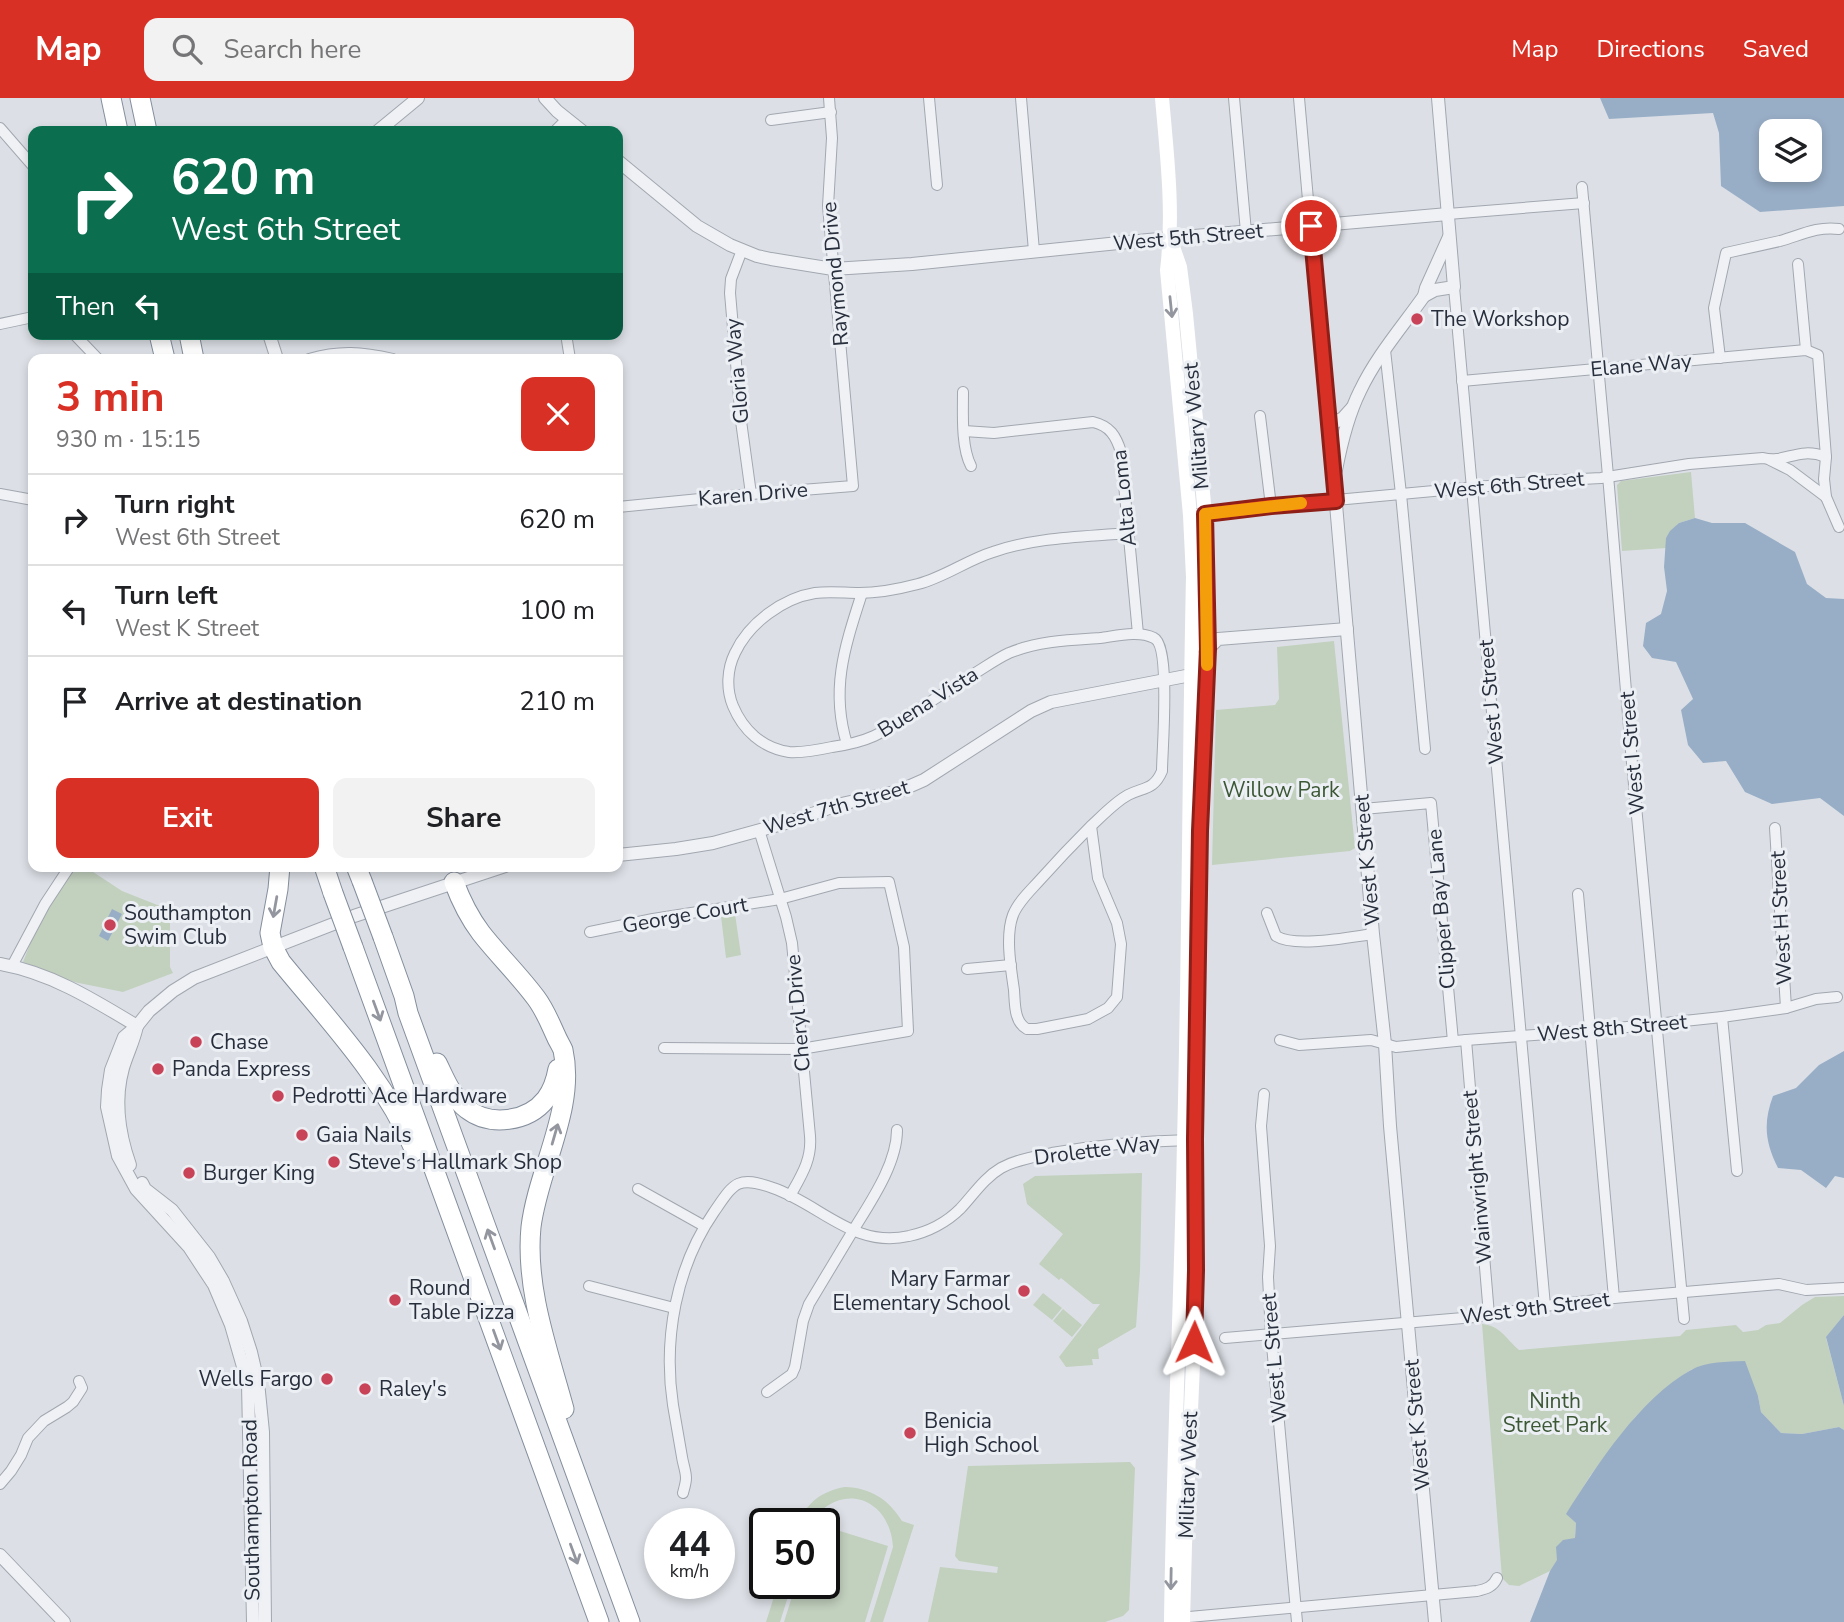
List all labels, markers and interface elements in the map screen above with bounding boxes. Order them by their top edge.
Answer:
search box [144,18,634,81]
text: Map [35,27,102,72]
icon: search [168,30,206,68]
text: Search here [224,32,361,67]
text: Map [1511,33,1558,65]
text: Directions [1596,33,1705,65]
text: Saved [1743,33,1809,65]
map controls [1759,119,1822,182]
button: layers [1759,119,1822,182]
text: 620 m [171,144,315,211]
icon: right [56,154,147,245]
pin [1281,196,1341,256]
street label: Raymond Drive [815,201,855,347]
icon: arrive [1292,207,1330,245]
text: West 6th Street [171,208,400,251]
street label: West 5th Street [1112,216,1265,257]
icon: left [129,287,167,325]
text: Then [56,289,115,324]
one-way arrow [1165,296,1178,318]
place label: The Workshop [1431,305,1569,333]
marker: The Workshop [1409,311,1425,327]
street label: Gloria Way [718,317,756,425]
street label: Elane Way [1589,347,1693,383]
street label: Military West [1176,361,1215,491]
text: 3 min [56,369,165,426]
button: close [521,377,595,451]
text: 930 m · 15:15 [56,424,201,455]
street label: Alta Loma [1105,448,1143,548]
street label: West 6th Street [1433,464,1586,505]
street label: Karen Drive [697,475,809,513]
text: Turn right [115,487,234,522]
icon: right [56,501,94,539]
text: 620 m [519,502,595,537]
text: West 6th Street [115,522,280,553]
text: Turn left [115,578,218,613]
icon: left [56,592,94,630]
text: 100 m [519,593,595,628]
text: West K Street [115,613,259,644]
street label: West J Street [1472,638,1510,766]
street label: Buena Vista [872,660,984,744]
icon: arrive [56,683,94,721]
text: Arrive at destination [115,684,362,719]
text: 210 m [519,684,595,719]
street label: West I Street [1613,689,1651,816]
street label: West 7th Street [760,773,913,841]
park label: Willow Park [1223,776,1340,804]
button: Exit [56,778,319,858]
button: Share [333,778,595,858]
street label: West K Street [1347,793,1387,927]
street label: Clipper Bay Lane [1420,828,1462,990]
street label: West H Street [1763,849,1798,986]
street label: George Court [620,890,750,940]
one-way arrow [268,895,281,918]
place label: Southampton Swim Club [124,899,252,951]
marker: Southampton Swim Club [102,917,118,933]
street label: Cheryl Drive [779,953,817,1073]
one-way arrow [371,1000,384,1022]
street label: West 8th Street [1536,1007,1689,1048]
place label: Chase [210,1028,268,1056]
marker: Chase [188,1034,204,1050]
place label: Panda Express [172,1055,311,1083]
marker: Panda Express [150,1061,166,1077]
place label: Pedrotti Ace Hardware [292,1082,507,1110]
marker: Pedrotti Ace Hardware [270,1088,286,1104]
street label: Wainwright Street [1455,1088,1499,1265]
place label: Gaia Nails [316,1121,412,1149]
one-way arrow [549,1123,562,1145]
marker: Gaia Nails [294,1127,310,1143]
street label: Drolette Way [1032,1128,1162,1172]
place label: Steve's Hallmark Shop [348,1148,562,1176]
marker: Steve's Hallmark Shop [326,1154,342,1170]
place label: Burger King [203,1159,315,1187]
marker: Burger King [181,1165,197,1181]
one-way arrow [483,1229,496,1251]
place label: Mary Farmar Elementary School [832,1265,1011,1317]
place label: Round Table Pizza [409,1274,515,1326]
marker: Mary Farmar Elementary School [1016,1283,1032,1299]
street label: West 9th Street [1459,1285,1612,1331]
street label: West L Street [1254,1291,1294,1424]
marker: Round Table Pizza [387,1292,403,1308]
position arrow [1157,1305,1231,1379]
one-way arrow [492,1328,504,1350]
street label: West K Street [1397,1358,1437,1492]
place label: Wells Fargo [199,1365,313,1393]
marker: Wells Fargo [319,1371,335,1387]
place label: Raley's [379,1375,447,1403]
marker: Raley's [357,1381,373,1397]
park label: Ninth Street Park [1503,1387,1608,1439]
place label: Benicia High School [924,1407,1039,1459]
street label: Military West [1172,1410,1204,1539]
street label: Southampton Road [235,1419,267,1601]
marker: Benicia High School [902,1425,918,1441]
speed limit sign: 50 [749,1508,840,1599]
text: 44 [668,1521,711,1568]
one-way arrow [569,1542,582,1564]
text: km/h [670,1559,709,1583]
one-way arrow [1164,1567,1178,1590]

